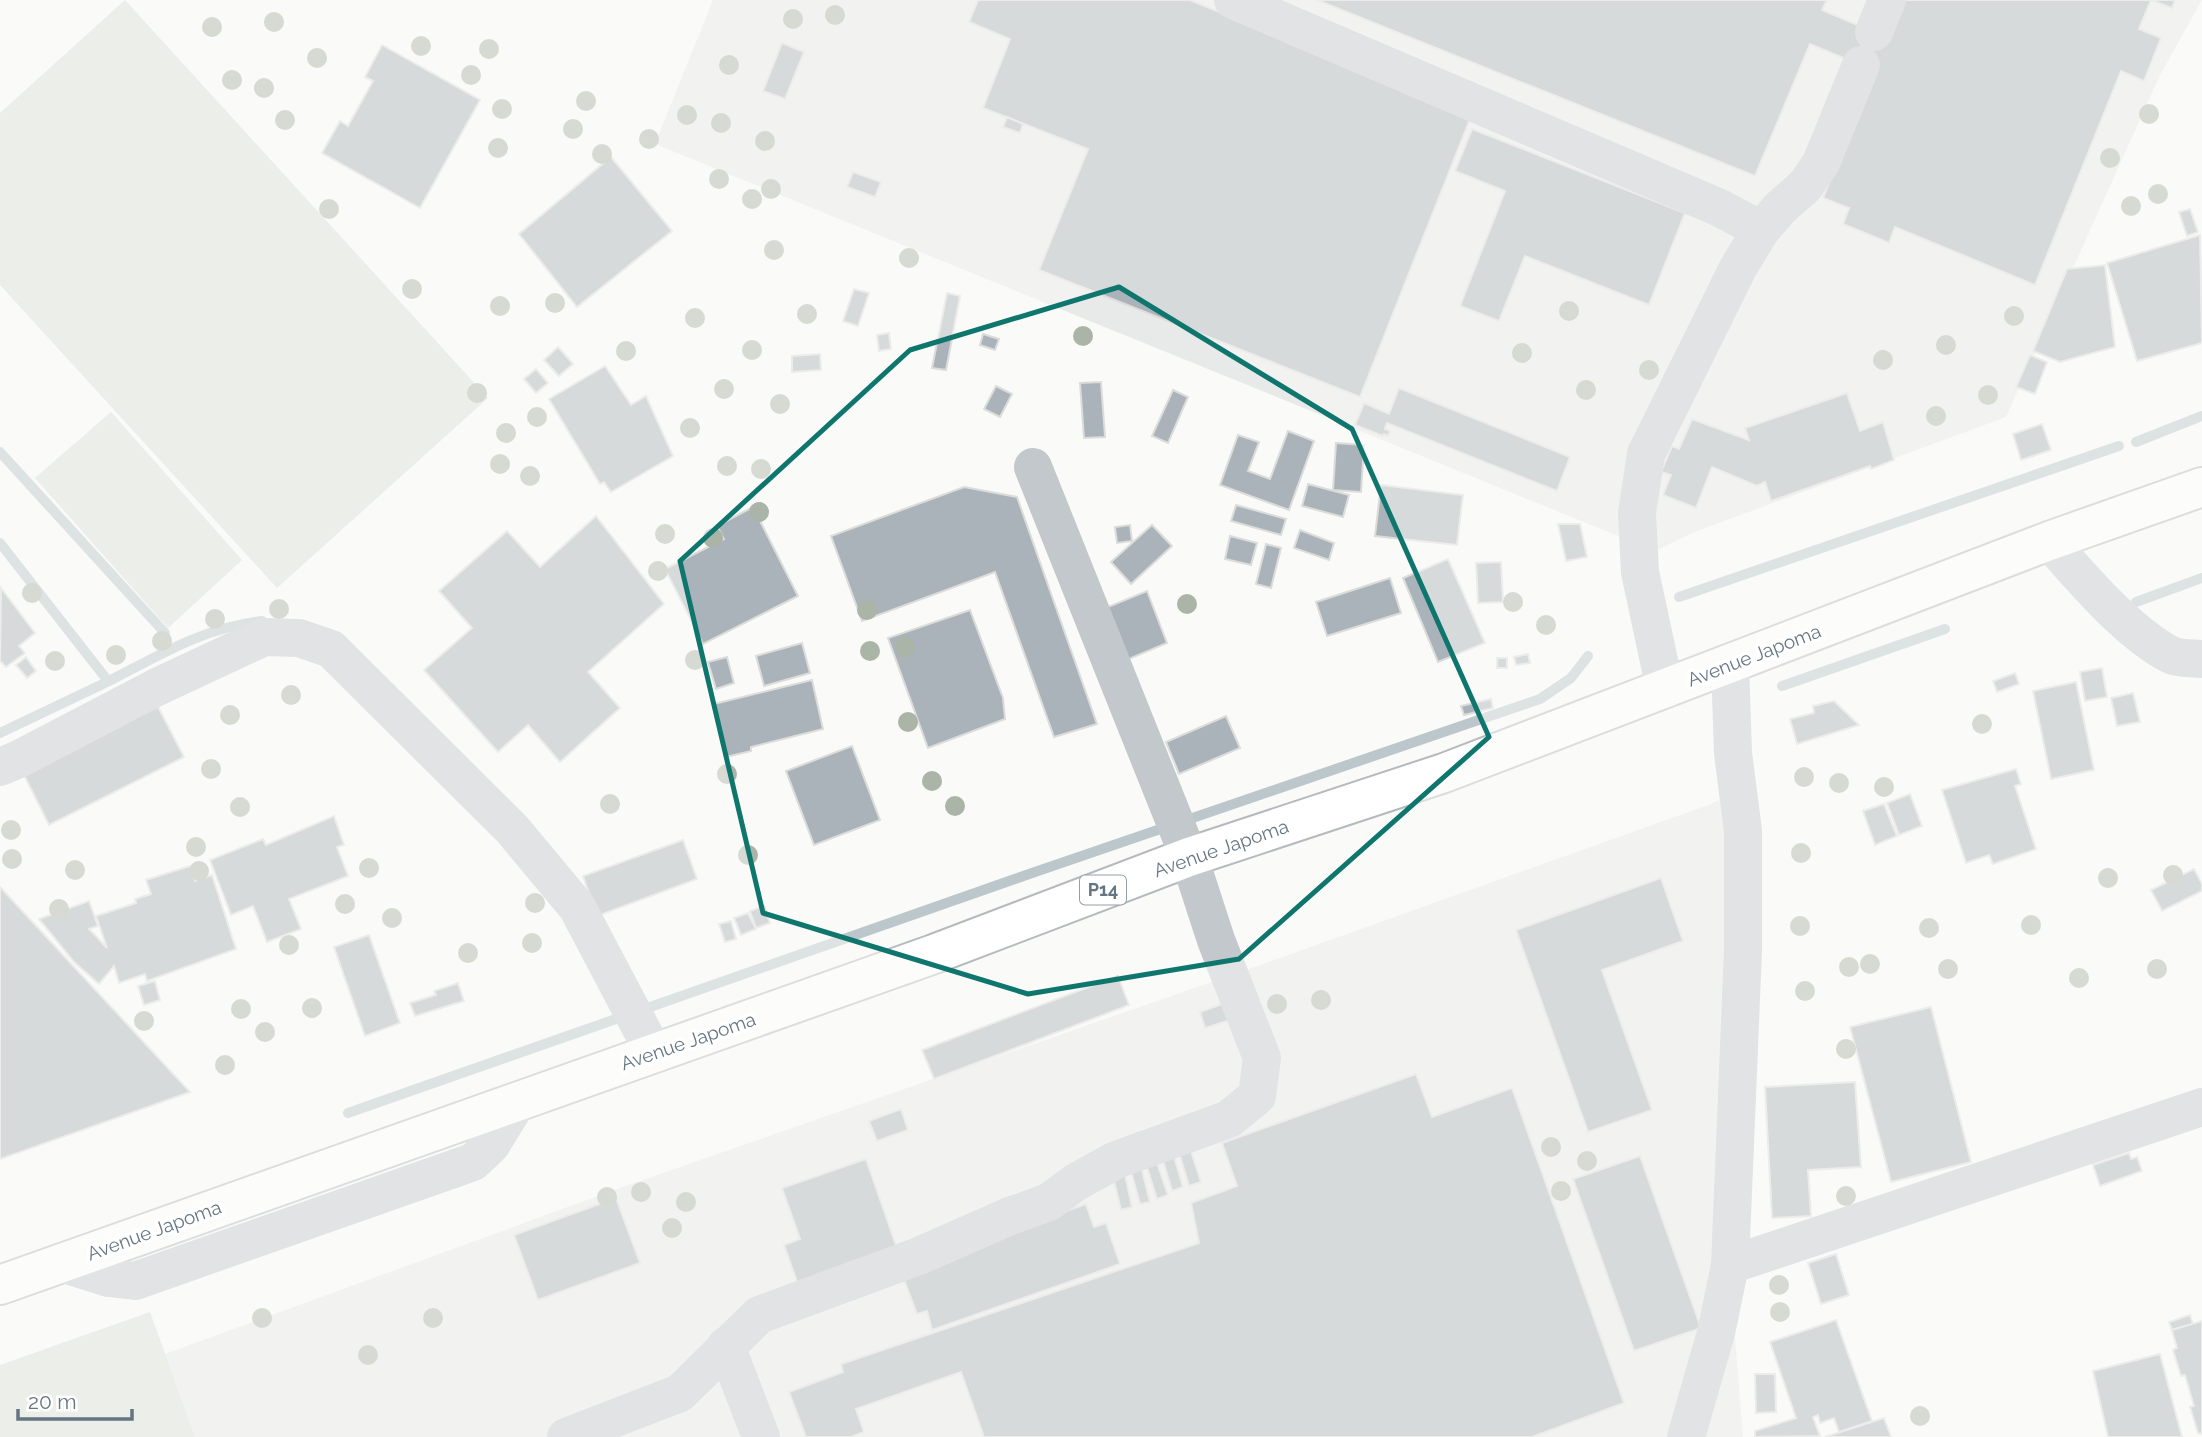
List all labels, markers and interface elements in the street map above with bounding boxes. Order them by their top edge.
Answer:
street label: Avenue Japoma [1684,619,1824,691]
street label: Avenue Japoma [1151,815,1291,881]
road number: P14 [1080,876,1126,904]
street label: Avenue Japoma [618,1008,758,1074]
street label: Avenue Japoma [84,1196,224,1264]
scale bar [18,1378,131,1422]
text: 20 m [28,1389,76,1414]

